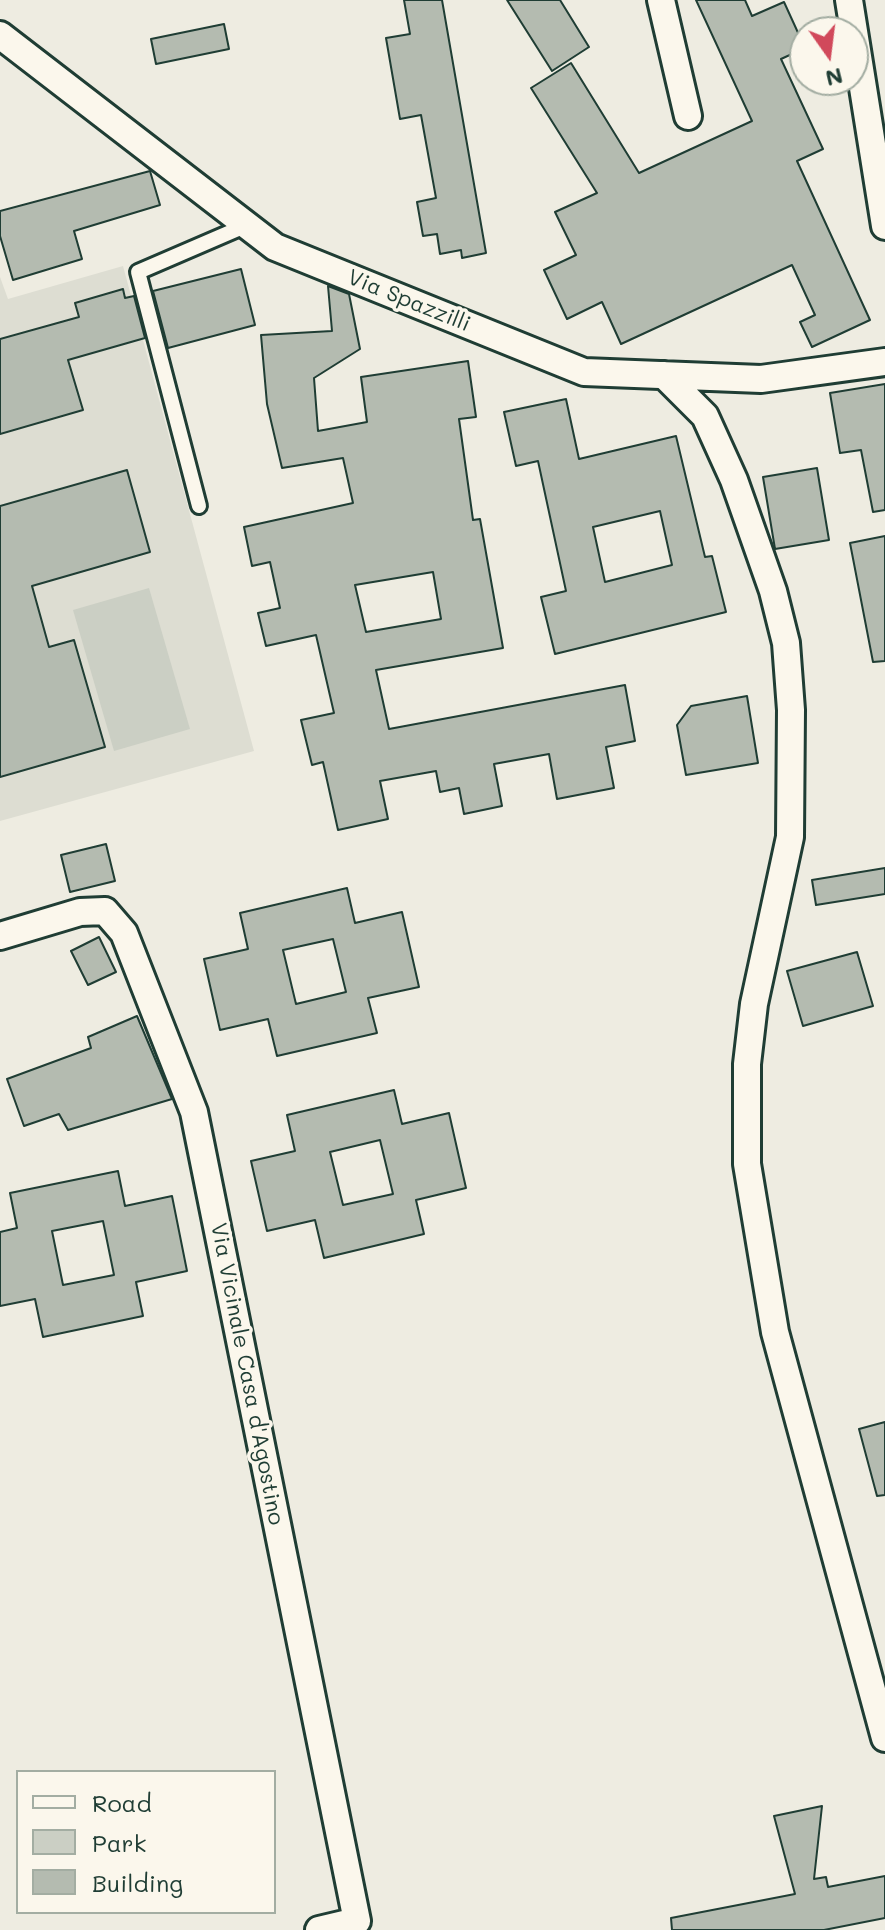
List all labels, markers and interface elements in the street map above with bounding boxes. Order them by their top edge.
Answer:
north arrow [789,16,869,96]
text: N [823,62,846,94]
street label: Via Spazzilli [344,264,474,338]
street label: Via Vicinale Casa d'Agostino [205,1221,289,1527]
legend [16,1770,276,1914]
text: Road [92,1787,152,1818]
text: Park [92,1827,146,1858]
text: Building [92,1867,183,1898]

